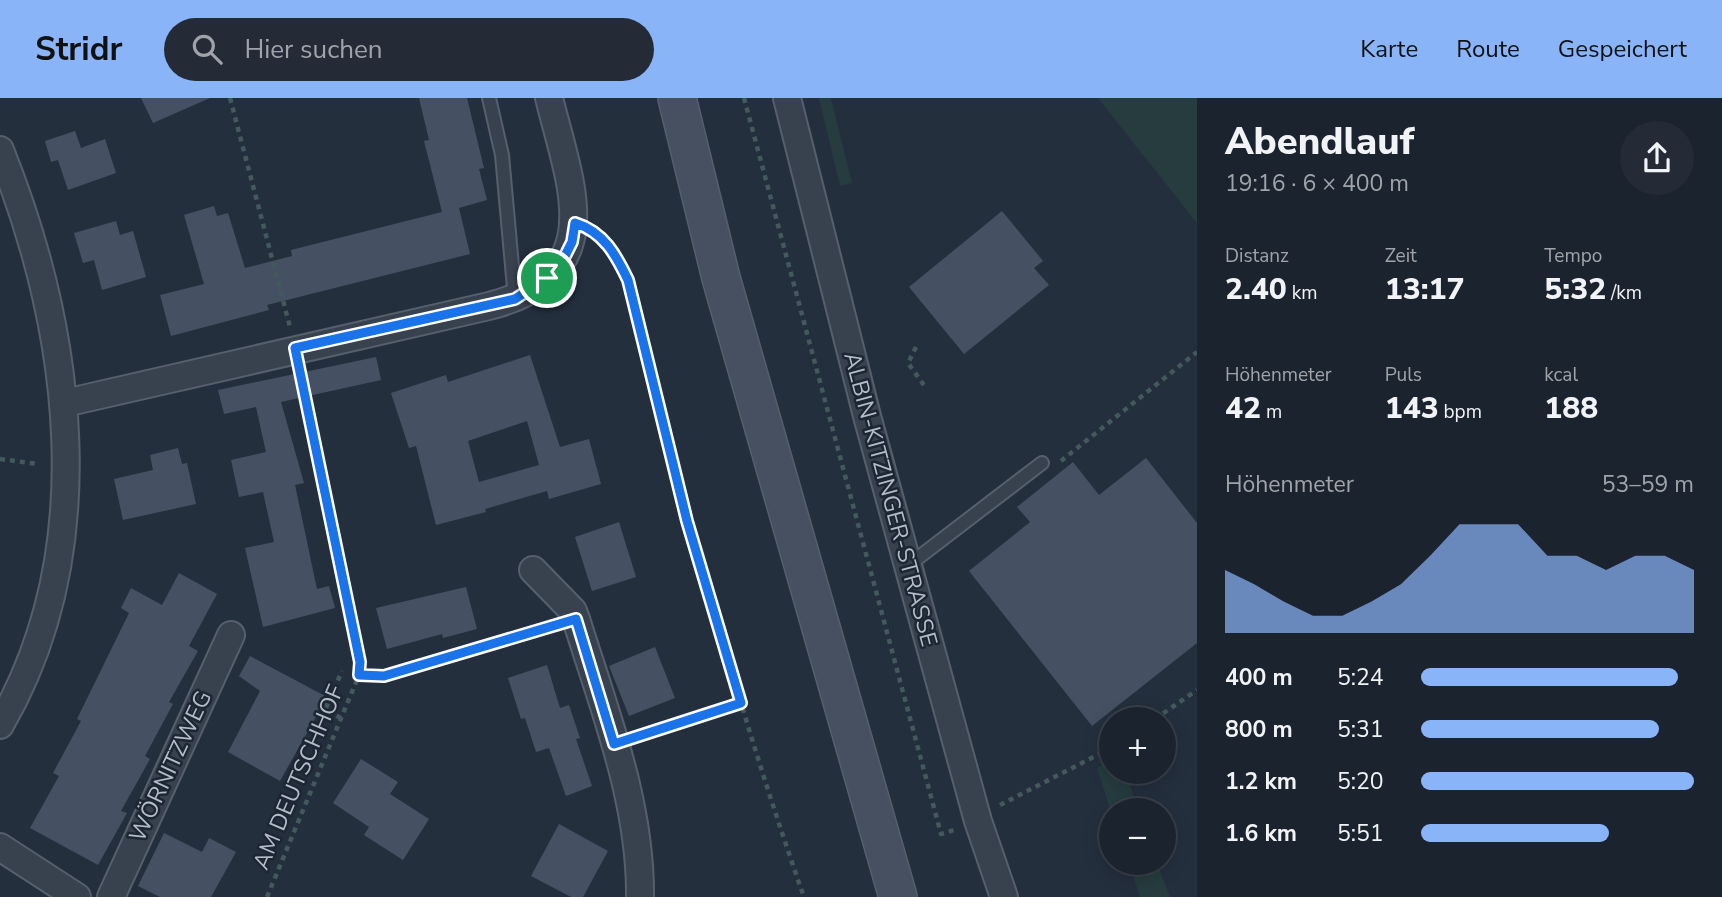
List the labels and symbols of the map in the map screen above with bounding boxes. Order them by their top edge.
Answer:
pin [517,248,577,308]
street label: ALBIN-KITZINGER-STRASSE [836,349,945,650]
street label: AM DEUTSCHHOF [246,680,352,874]
street label: WÖRNITZWEG [122,686,219,847]

